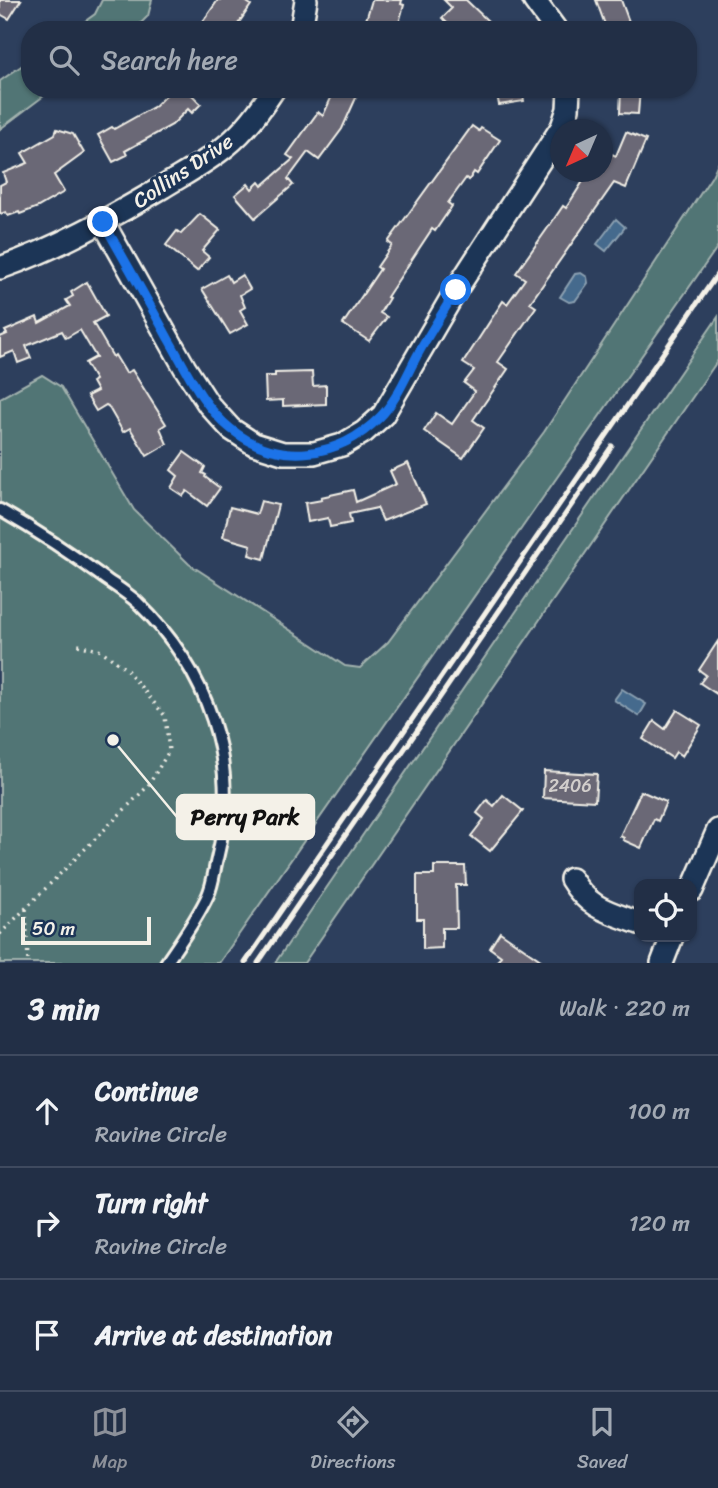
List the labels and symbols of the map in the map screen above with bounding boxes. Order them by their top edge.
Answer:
north arrow [550,119,613,182]
street label: Collins Drive [124,123,242,219]
route end [87,206,118,237]
route start [440,274,471,305]
house number: 2406 [548,770,592,802]
callout: Perry Park [177,795,314,839]
text: Perry Park [190,797,300,838]
scale bar [21,914,150,946]

